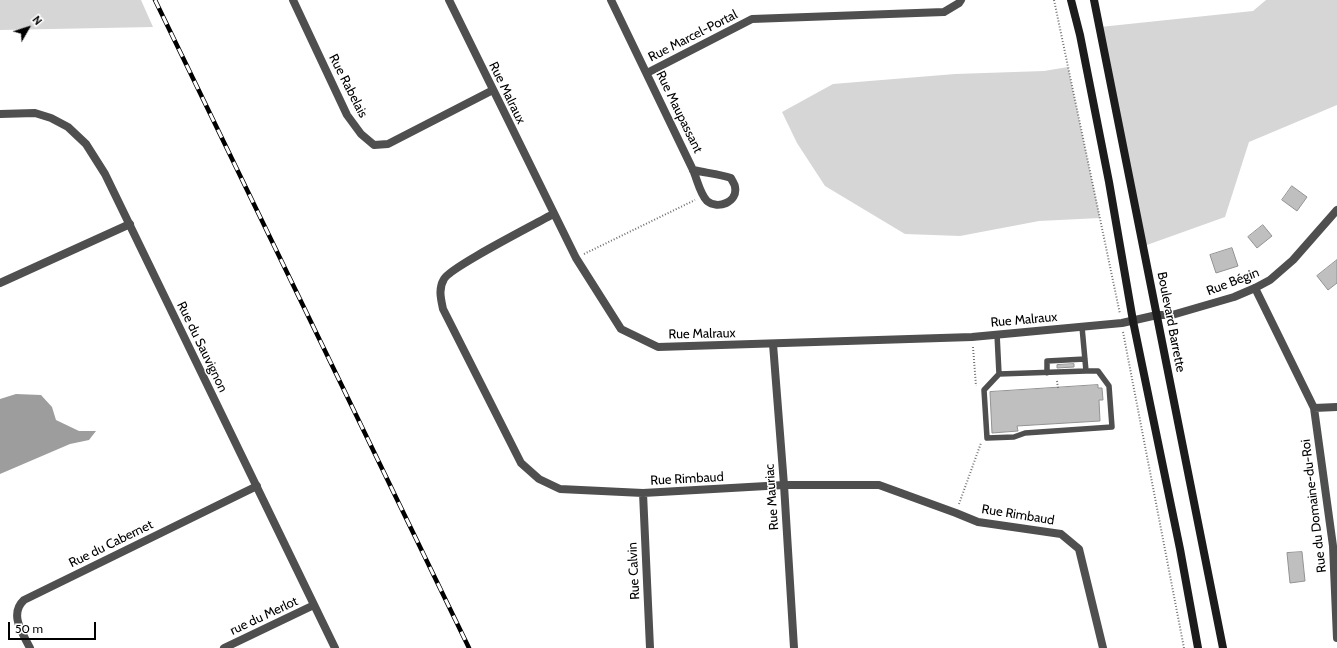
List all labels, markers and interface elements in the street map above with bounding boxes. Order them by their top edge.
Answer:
street label: Rue Marcel-Portal [646,7,740,65]
north arrow [8,8,48,48]
text: N [29,13,45,28]
street label: Rue Rabelais [325,52,371,120]
street label: Rue Malraux [485,59,529,127]
street label: Rue Maupassant [652,68,706,156]
street label: Rue Bégin [1204,265,1262,299]
street label: Boulevard Barrette [1154,270,1188,374]
street label: Rue du Sauvignon [173,299,231,395]
street label: Rue Malraux [990,309,1058,331]
street label: Rue Malraux [668,326,736,342]
street label: Rue du Domaine-du-Roi [1298,438,1330,574]
street label: Rue Mauriac [762,463,782,531]
street label: Rue Rimbaud [650,469,724,489]
street label: Rue Rimbaud [981,502,1055,528]
street label: Rue du Cabernet [66,517,156,571]
street label: Rue Calvin [625,542,643,600]
street label: rue du Merlot [228,593,300,639]
scale bar [10,614,98,640]
text: 50 m [15,621,43,636]

